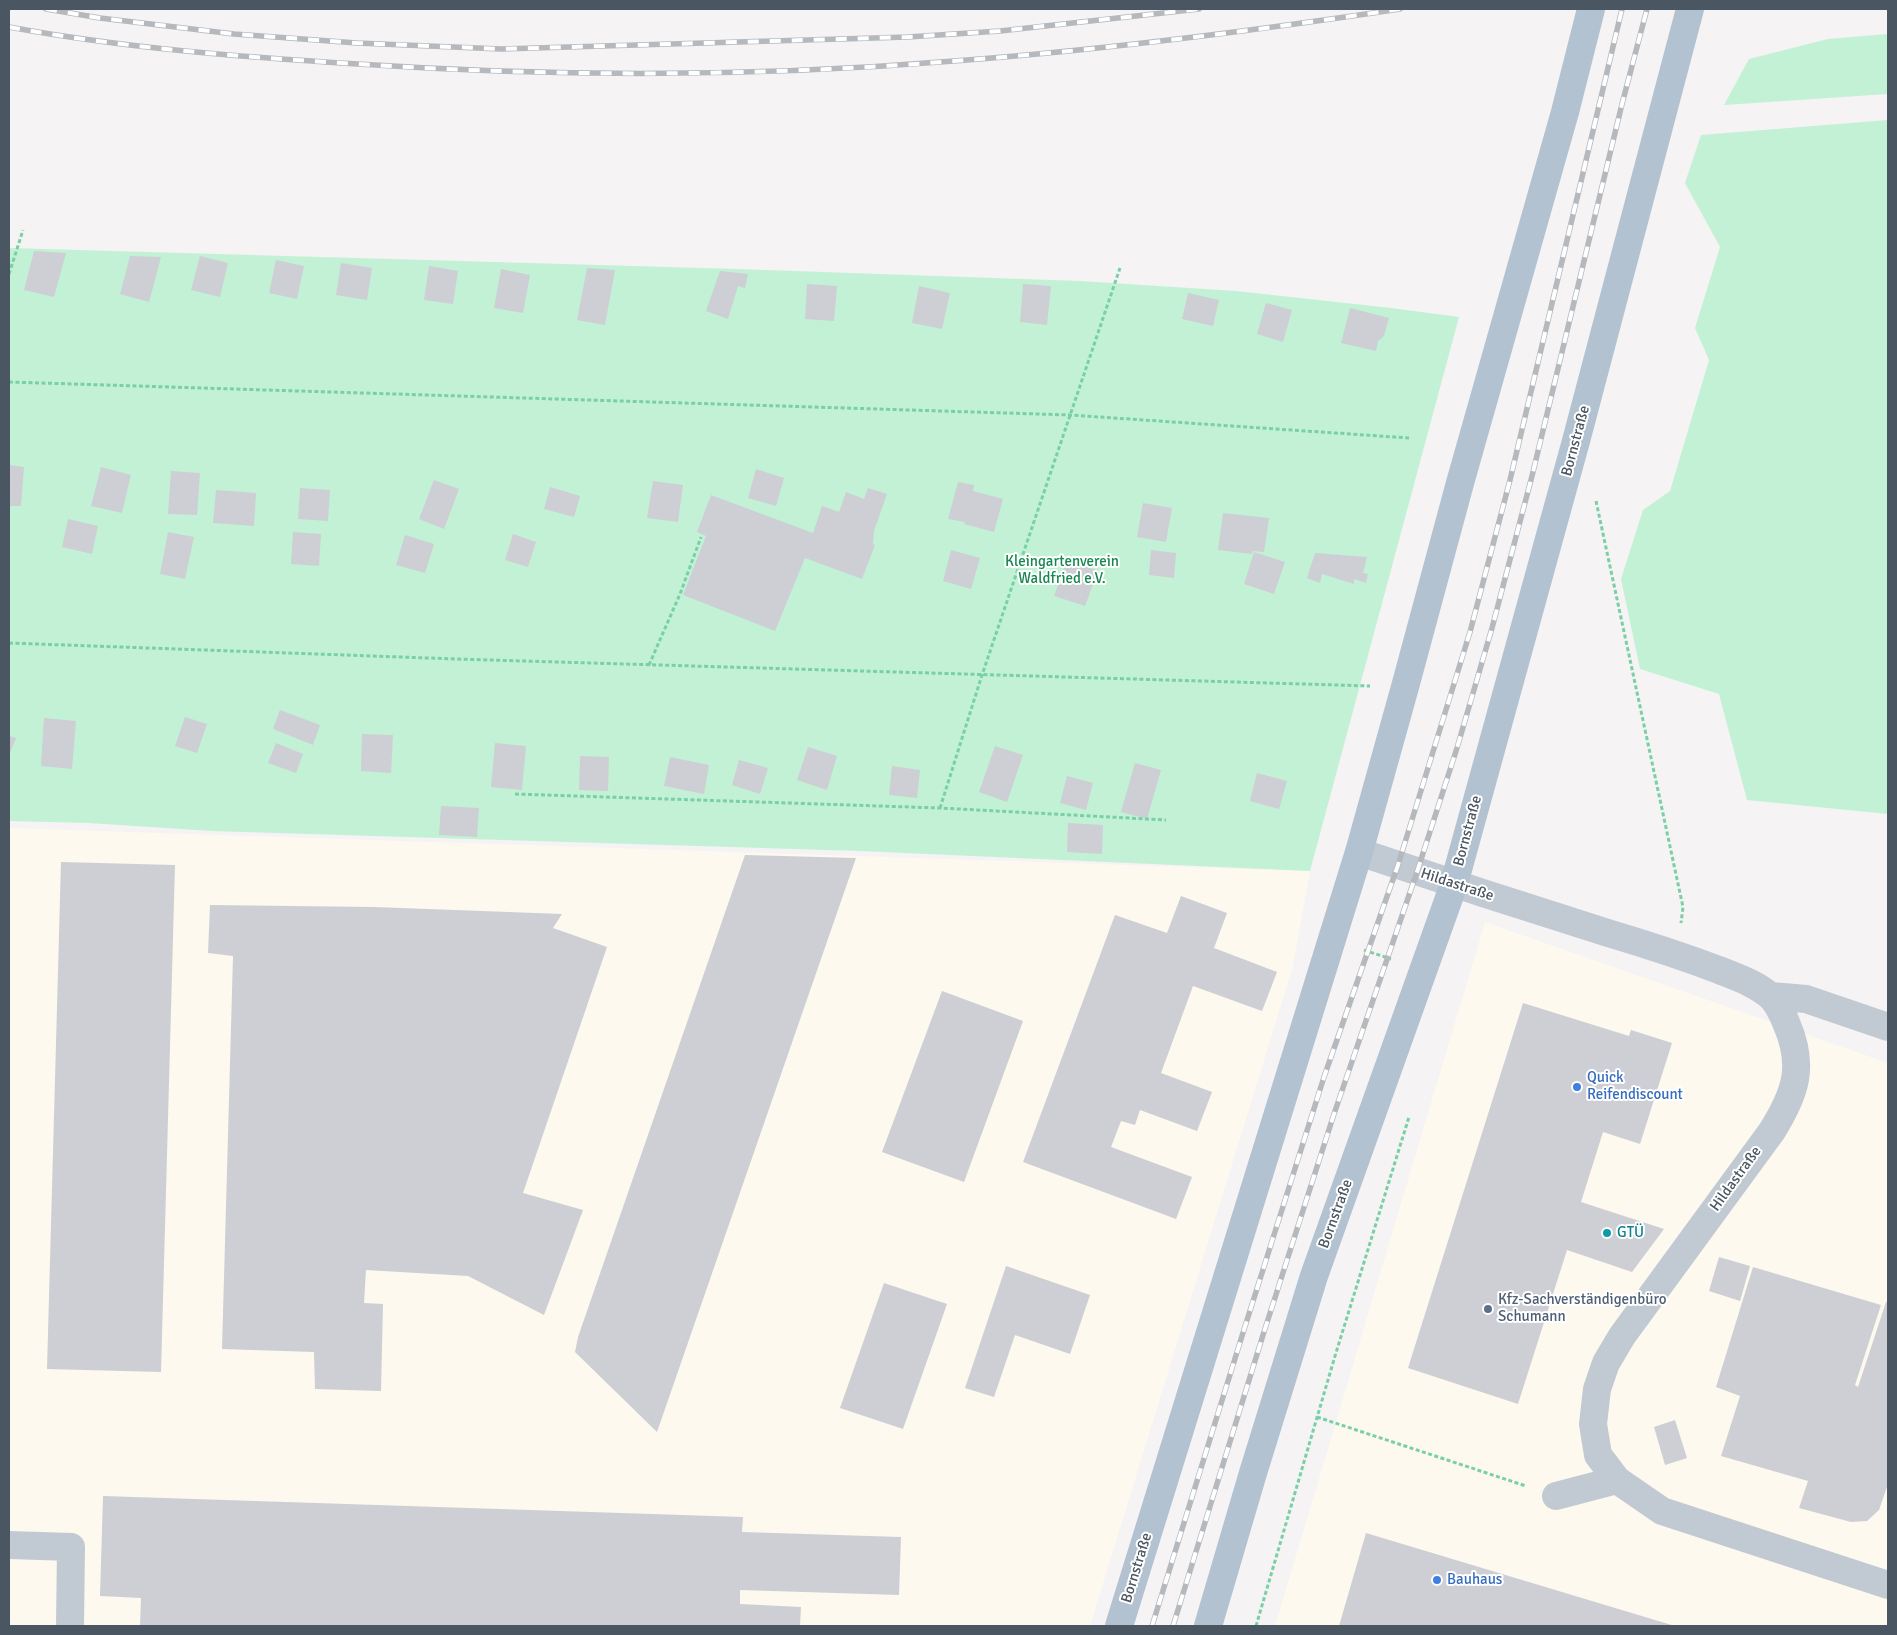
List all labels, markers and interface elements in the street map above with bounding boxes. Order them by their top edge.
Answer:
street label: Bornstraße [1558,404,1594,478]
park label: Kleingartenverein Waldfried e.V. [1005,553,1119,588]
street label: Bornstraße [1450,794,1486,868]
street label: Hildastraße [1418,865,1496,905]
place label: Quick Reifendiscount [1587,1069,1683,1104]
marker: Quick Reifendiscount [1571,1081,1583,1093]
street label: Hildastraße [1706,1143,1766,1215]
street label: Bornstraße [1315,1177,1357,1251]
place label: GTÜ [1617,1224,1644,1242]
marker: GTÜ [1601,1227,1613,1239]
place label: Kfz-Sachverständigenbüro Schumann [1498,1291,1666,1326]
marker: Kfz-Sachverständigenbüro Schumann [1482,1303,1494,1315]
street label: Bornstraße [1118,1531,1156,1605]
place label: Bauhaus [1447,1571,1502,1589]
marker: Bauhaus [1431,1574,1443,1586]

